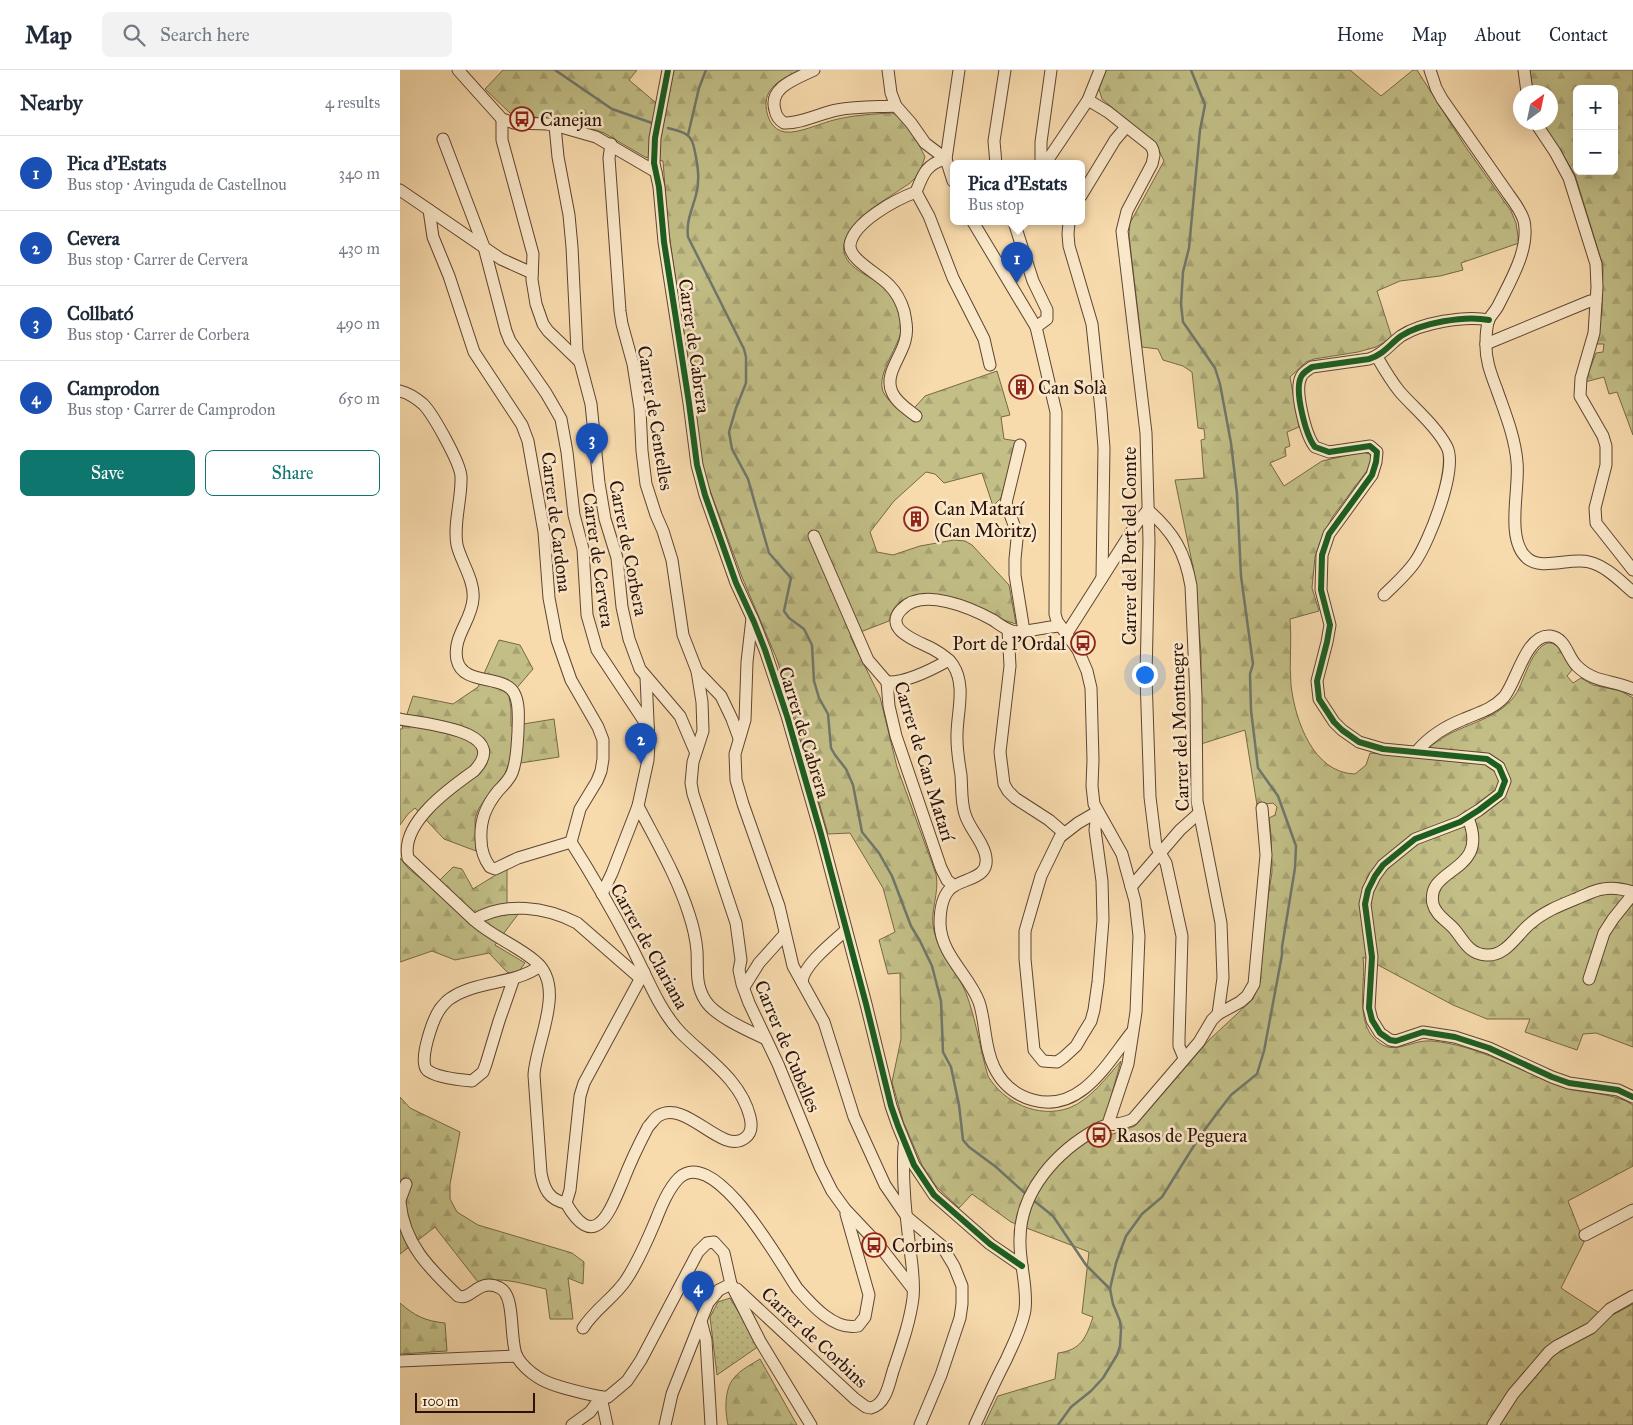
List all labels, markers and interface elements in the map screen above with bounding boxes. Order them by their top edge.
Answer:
search box [102,12,452,57]
text: Map [25,20,72,50]
icon: search [120,21,148,49]
text: Search here [160,23,250,46]
text: Home [1337,24,1384,46]
text: Map [1412,24,1447,46]
text: About [1475,24,1521,46]
text: Contact [1549,24,1608,46]
north arrow [1513,85,1558,130]
map controls [1573,85,1618,175]
button: + [1573,85,1618,130]
text: Nearby [20,90,83,116]
text: 4 results [325,93,380,112]
bus stop icon: Canejan [509,106,535,132]
place label: Canejan [540,108,602,131]
button: − [1573,130,1618,175]
text: Pica d'Estats [67,152,166,175]
popup [950,160,1085,225]
text: 1 [33,164,39,183]
text: 340 m [338,164,380,183]
text: Pica d'Estats [968,172,1067,195]
text: Bus stop · Avinguda de Castellnou [67,175,287,194]
text: Bus stop [968,195,1024,214]
text: Cevera [67,227,120,250]
text: 2 [32,239,40,258]
text: 430 m [338,239,380,258]
pin: 1 [1001,242,1033,283]
text: Bus stop · Carrer de Cervera [67,250,248,269]
street label: Carrer de Cabrera [674,277,715,416]
text: Collbató [67,302,134,325]
text: 3 [33,314,39,333]
text: 490 m [336,314,380,333]
text: Bus stop · Carrer de Corbera [67,325,250,344]
street label: Carrer de Centelles [633,344,678,492]
building icon: Can Solà [1008,374,1034,400]
place label: Can Solà [1038,376,1108,399]
text: Camprodon [67,377,160,400]
text: 4 [32,389,40,408]
text: 650 m [338,389,380,408]
text: Bus stop · Carrer de Camprodon [67,400,275,419]
pin: 3 [576,423,608,464]
street label: Carrer del Port del Comte [1118,447,1141,645]
button: Save [20,450,195,496]
button: Share [205,450,380,496]
street label: Carrer de Cardona [536,451,577,595]
street label: Carrer de Corbera [604,478,653,619]
street label: Carrer de Cervera [578,491,619,630]
place label: Can Matarí (Can Mòritz) [934,497,1037,543]
building icon: Can Matarí (Can Mòritz) [903,506,929,532]
bus stop icon: Port de l'Ordal [1070,630,1096,656]
place label: Port de l'Ordal [952,632,1067,655]
street label: Carrer del Montnegre [1165,642,1195,812]
your location [1132,662,1158,688]
street label: Carrer de Cabrera [774,664,836,801]
street label: Carrer de Can Matarí [889,678,960,845]
pin: 2 [625,723,657,764]
street label: Carrer de Clariana [605,879,694,1014]
street label: Carrer de Cubelles [749,977,826,1116]
bus stop icon: Rasos de Peguera [1086,1122,1112,1148]
place label: Rasos de Peguera [1116,1124,1248,1148]
bus stop icon: Corbins [861,1232,887,1258]
place label: Corbins [892,1234,953,1257]
pin: 4 [682,1271,714,1312]
street label: Carrer de Corbins [757,1282,873,1393]
scale bar [415,1390,535,1413]
text: 100 m [422,1393,459,1410]

